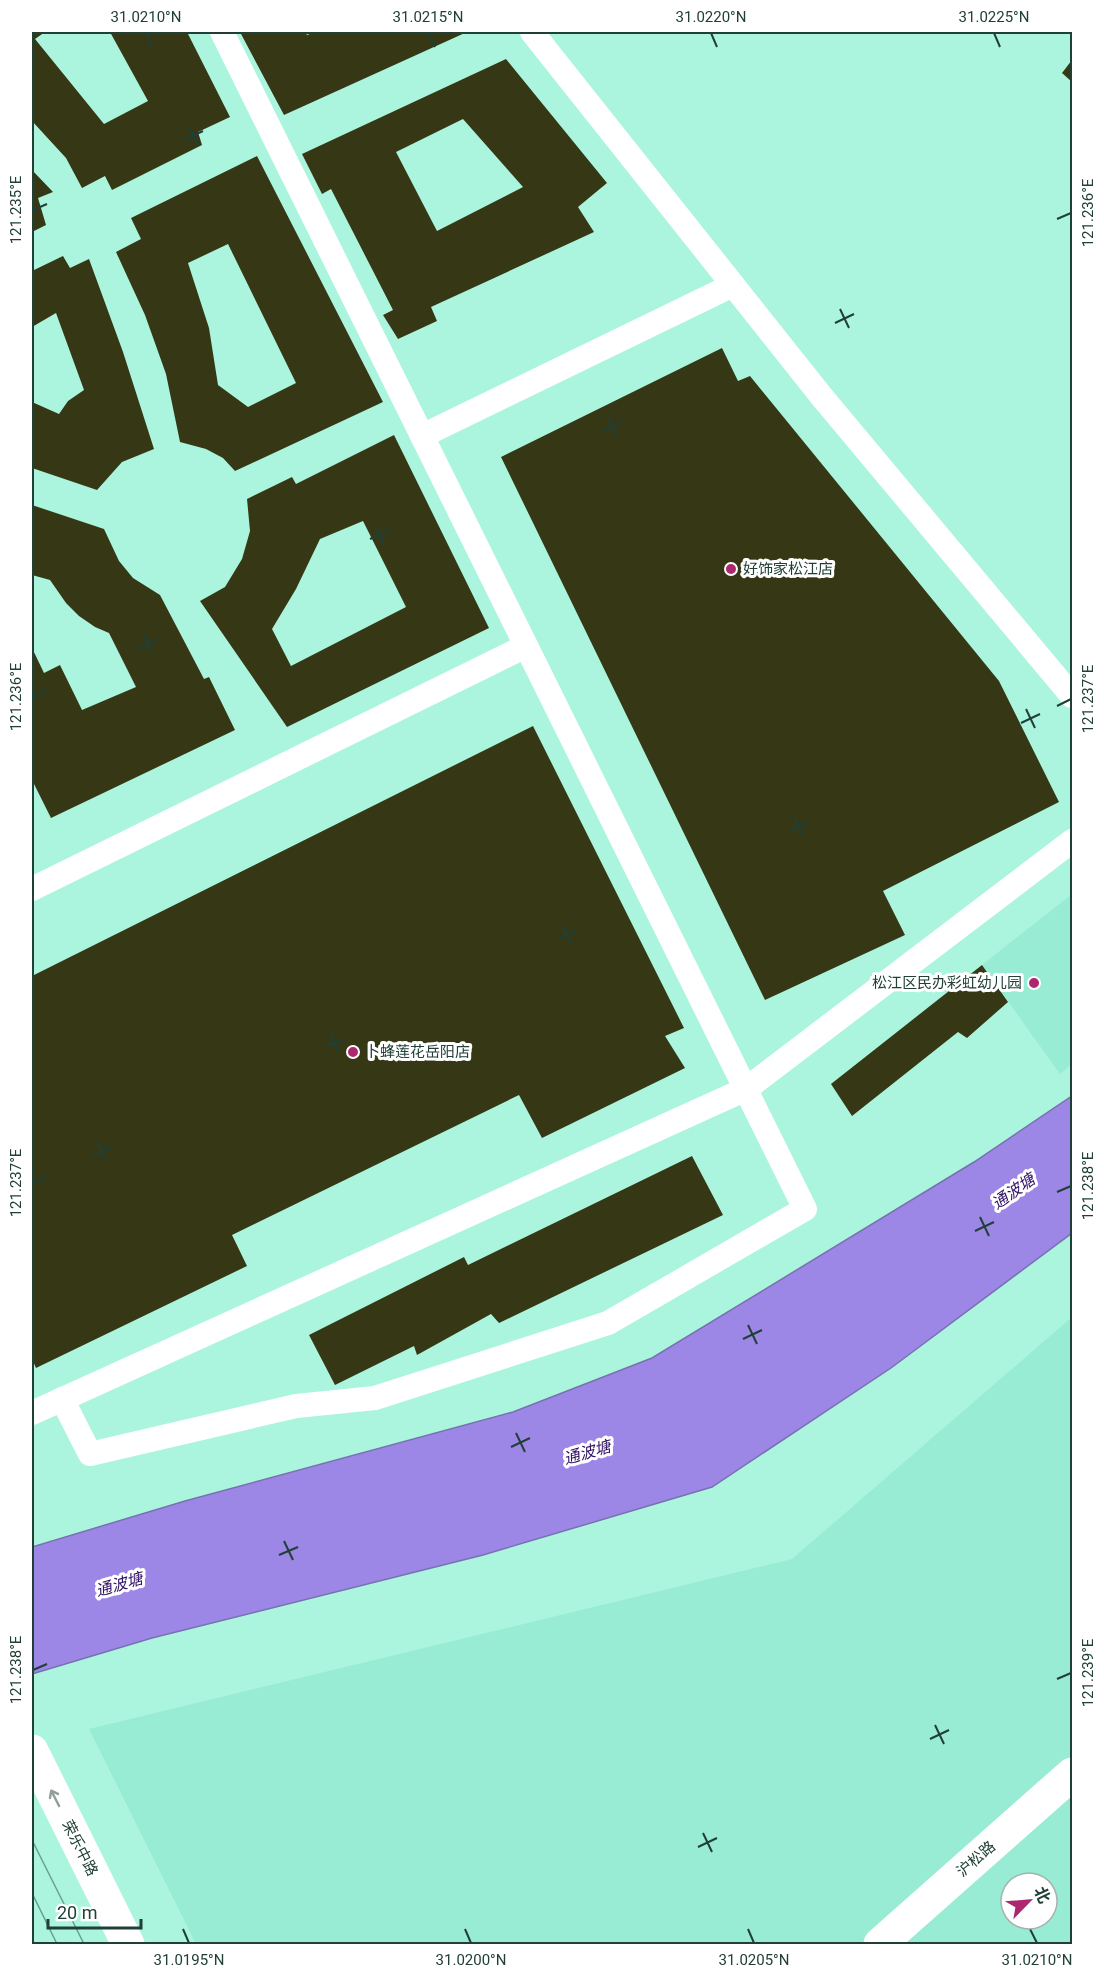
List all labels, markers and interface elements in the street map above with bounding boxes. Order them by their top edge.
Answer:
text: 31.0210°N [111,8,181,26]
text: 31.0215°N [393,8,463,26]
text: 31.0220°N [676,8,746,26]
text: 31.0225°N [959,8,1029,26]
text: 121.235°E [7,175,25,244]
text: 121.236°E [1079,178,1097,247]
place label: 好饰家松江店 [743,560,833,578]
marker: 好饰家松江店 [724,562,738,576]
text: 121.236°E [7,662,25,731]
text: 121.237°E [1079,664,1097,733]
place label: 松江区民办彩虹幼儿园 [872,974,1022,992]
marker: 松江区民办彩虹幼儿园 [1027,976,1041,990]
place label: 卜蜂莲花岳阳店 [365,1043,470,1061]
marker: 卜蜂莲花岳阳店 [346,1045,360,1059]
text: 121.237°E [7,1148,25,1217]
text: 121.238°E [1079,1151,1097,1220]
water label: 通波塘 [988,1168,1041,1213]
water label: 通波塘 [561,1436,616,1468]
water label: 通波塘 [93,1568,148,1600]
text: 121.238°E [7,1635,25,1704]
text: 121.239°E [1079,1638,1097,1707]
one-way arrow [49,1790,60,1808]
street label: 荣乐中路 [58,1817,102,1879]
street label: 沪松路 [953,1837,999,1881]
north arrow [999,1871,1059,1931]
text: 北 [1030,1884,1054,1906]
scale bar [48,1892,141,1930]
text: 20 m [57,1902,97,1923]
text: 31.0195°N [154,1951,224,1969]
text: 31.0200°N [436,1951,506,1969]
text: 31.0205°N [719,1951,789,1969]
text: 31.0210°N [1002,1951,1072,1969]

